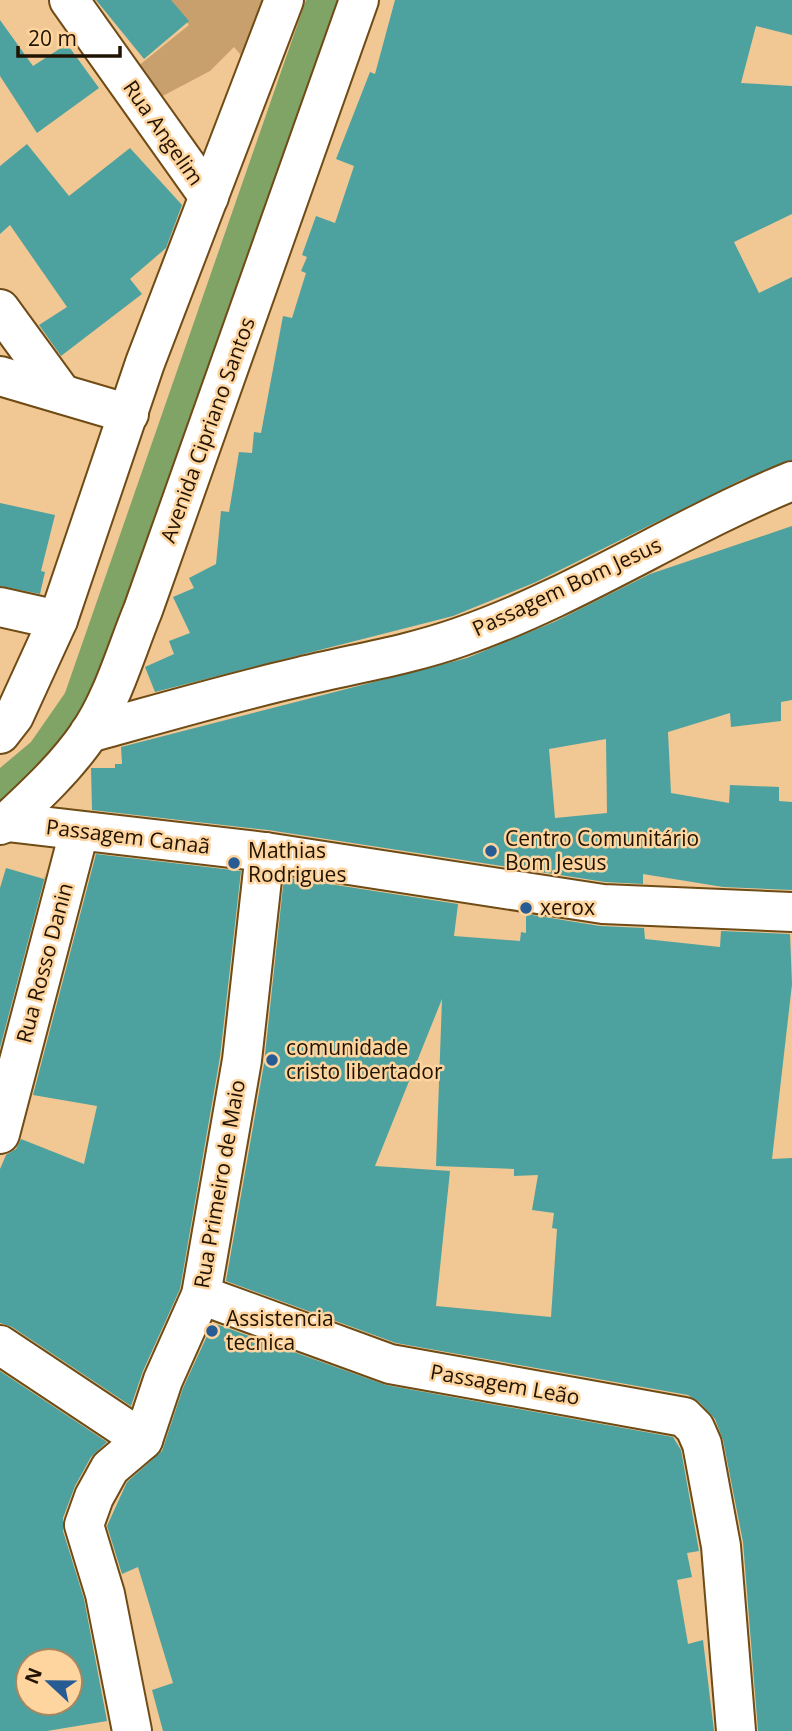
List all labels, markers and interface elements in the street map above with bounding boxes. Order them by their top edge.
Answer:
scale bar [18,14,119,58]
text: 20 m [28,24,77,52]
street label: Rua Angelim [117,74,210,191]
street label: Avenida Cipriano Santos [153,313,261,546]
street label: Passagem Bom Jesus [468,530,666,642]
street label: Passagem Canaã [44,812,212,860]
place label: Centro Comunitário Bom Jesus [505,824,699,876]
place label: Mathias Rodrigues [248,836,346,888]
marker: Centro Comunitário Bom Jesus [483,843,499,859]
marker: Mathias Rodrigues [226,855,242,871]
street label: Rua Rosso Danin [9,880,79,1046]
place label: xerox [540,893,595,921]
marker: xerox [518,900,534,916]
place label: comunidade cristo libertador [286,1033,443,1085]
marker: comunidade cristo libertador [264,1052,280,1068]
street label: Rua Primeiro de Maio [187,1077,251,1290]
place label: Assistencia tecnica [226,1304,334,1356]
marker: Assistencia tecnica [204,1323,220,1339]
street label: Passagem Leão [428,1357,582,1411]
north arrow [14,1647,84,1717]
text: N [18,1664,48,1688]

